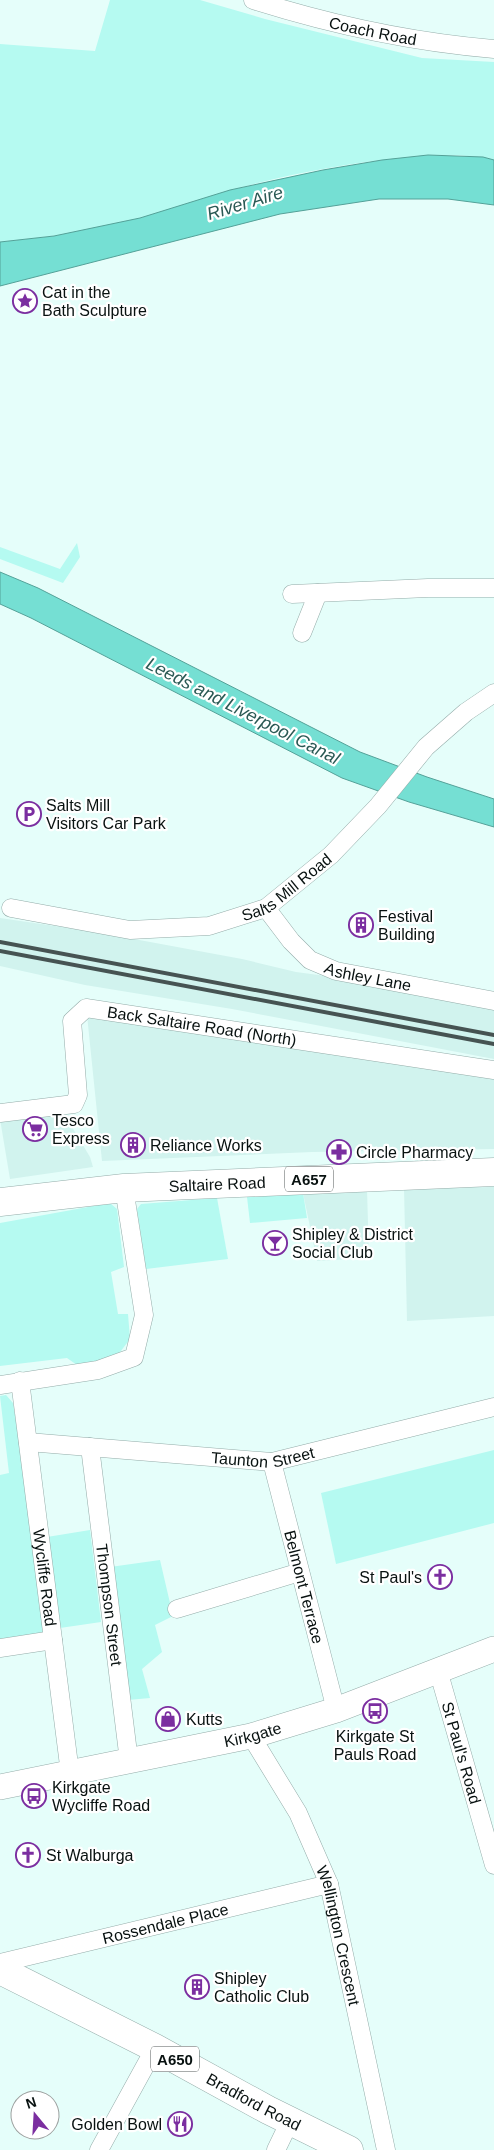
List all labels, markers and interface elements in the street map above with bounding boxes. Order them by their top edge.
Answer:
street label: Coach Road [327,13,418,48]
water label: River Aire [205,182,285,224]
place label: Cat in the Bath Sculpture [42,284,147,319]
place icon: Cat in the Bath Sculpture [12,288,38,314]
water label: Leeds and Liverpool Canal [143,653,344,769]
place label: Salts Mill Visitors Car Park [46,797,167,832]
parking icon: Salts Mill Visitors Car Park [16,801,42,827]
street label: Salts Mill Road [239,850,335,924]
place label: Festival Building [378,908,435,943]
building icon: Festival Building [348,912,374,938]
street label: Ashley Lane [322,959,413,994]
street label: Back Saltaire Road (North) [106,1003,298,1048]
place label: Tesco Express [52,1112,110,1147]
supermarket icon: Tesco Express [22,1116,48,1142]
building icon: Reliance Works [120,1132,146,1158]
place label: Reliance Works [150,1137,262,1154]
pharmacy icon: Circle Pharmacy [326,1139,352,1165]
place label: Circle Pharmacy [356,1144,473,1161]
road number: A657 [285,1166,333,1192]
street label: Saltaire Road [168,1173,266,1195]
place label: Shipley & District Social Club [292,1226,413,1261]
bar icon: Shipley & District Social Club [262,1230,288,1256]
street label: Taunton Street [211,1443,317,1471]
street label: Wycliffe Road [30,1528,60,1627]
street label: Belmont Terrace [281,1528,327,1645]
street label: Thompson Street [94,1543,126,1667]
church icon: St Paul's [427,1564,453,1590]
place label: St Paul's [359,1569,422,1586]
bus stop icon: Kirkgate St Pauls Road [362,1698,388,1724]
street label: St Paul's Road [439,1700,484,1806]
shop icon: Kutts [155,1706,181,1732]
place label: Kutts [186,1711,222,1728]
street label: Kirkgate [222,1719,283,1750]
place label: Kirkgate St Pauls Road [334,1728,416,1763]
place label: Kirkgate Wycliffe Road [52,1779,150,1814]
bus stop icon: Kirkgate Wycliffe Road [21,1783,47,1809]
church icon: St Walburga [15,1842,41,1868]
place label: St Walburga [46,1847,134,1864]
street label: Wellington Crescent [314,1863,363,2007]
street label: Rossendale Place [101,1900,230,1947]
place label: Shipley Catholic Club [214,1970,309,2005]
building icon: Shipley Catholic Club [184,1974,210,2000]
road number: A650 [151,2046,199,2072]
street label: Bradford Road [204,2070,304,2133]
north arrow [10,2090,60,2140]
text: N [24,2093,38,2112]
restaurant icon: Golden Bowl [167,2111,193,2137]
place label: Golden Bowl [71,2116,162,2133]

